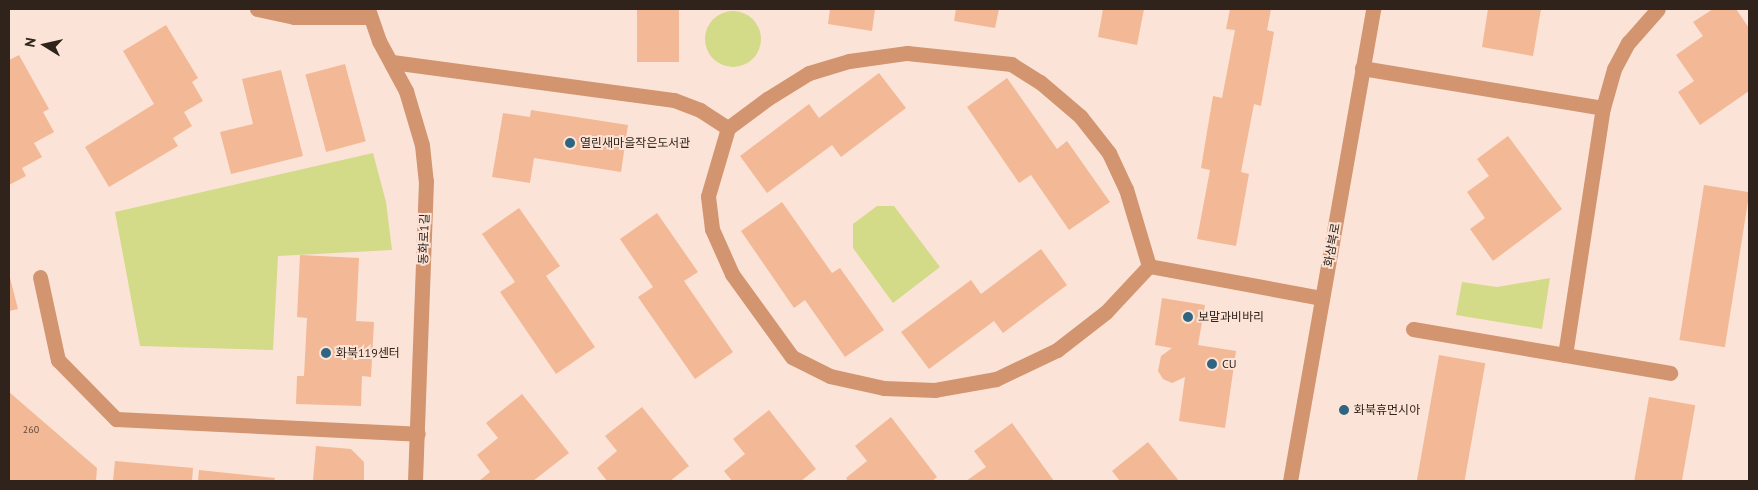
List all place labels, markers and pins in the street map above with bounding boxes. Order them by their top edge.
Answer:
place label: 열린새마을작은도서관 [580,136,690,150]
marker: 열린새마을작은도서관 [564,137,576,149]
place label: 보말과비바리 [1198,310,1264,324]
marker: 보말과비바리 [1182,311,1194,323]
place label: 화북119센터 [336,346,400,360]
marker: 화북119센터 [320,347,332,359]
place label: CU [1222,357,1237,371]
marker: CU [1206,358,1218,370]
place label: 화북휴먼시아 [1354,403,1420,417]
marker: 화북휴먼시아 [1338,404,1350,416]

